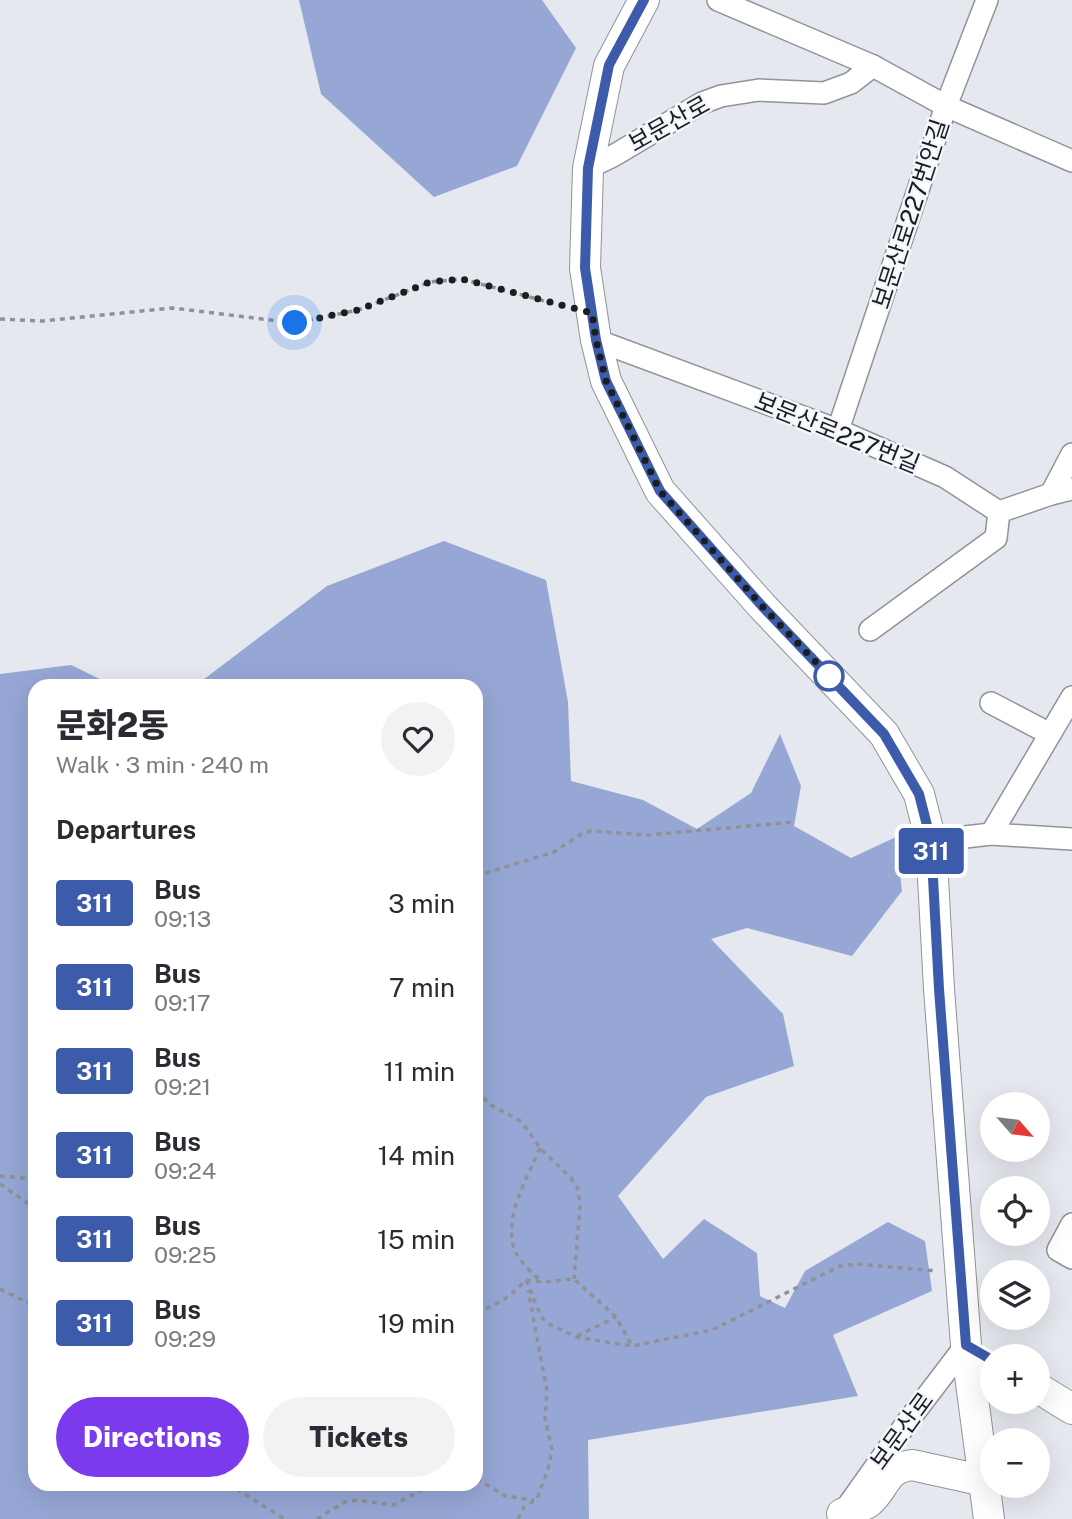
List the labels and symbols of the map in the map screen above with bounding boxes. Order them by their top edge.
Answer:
street label: 보문산로 [623,89,714,157]
street label: 보문산로227번안길 [866,115,954,312]
your location [277,305,312,340]
street label: 보문산로227번길 [751,386,924,478]
unlabelled marker [814,661,844,691]
line badge: 311 [891,828,971,874]
north arrow [980,1092,1050,1162]
street label: 보문산로 [864,1386,938,1474]

